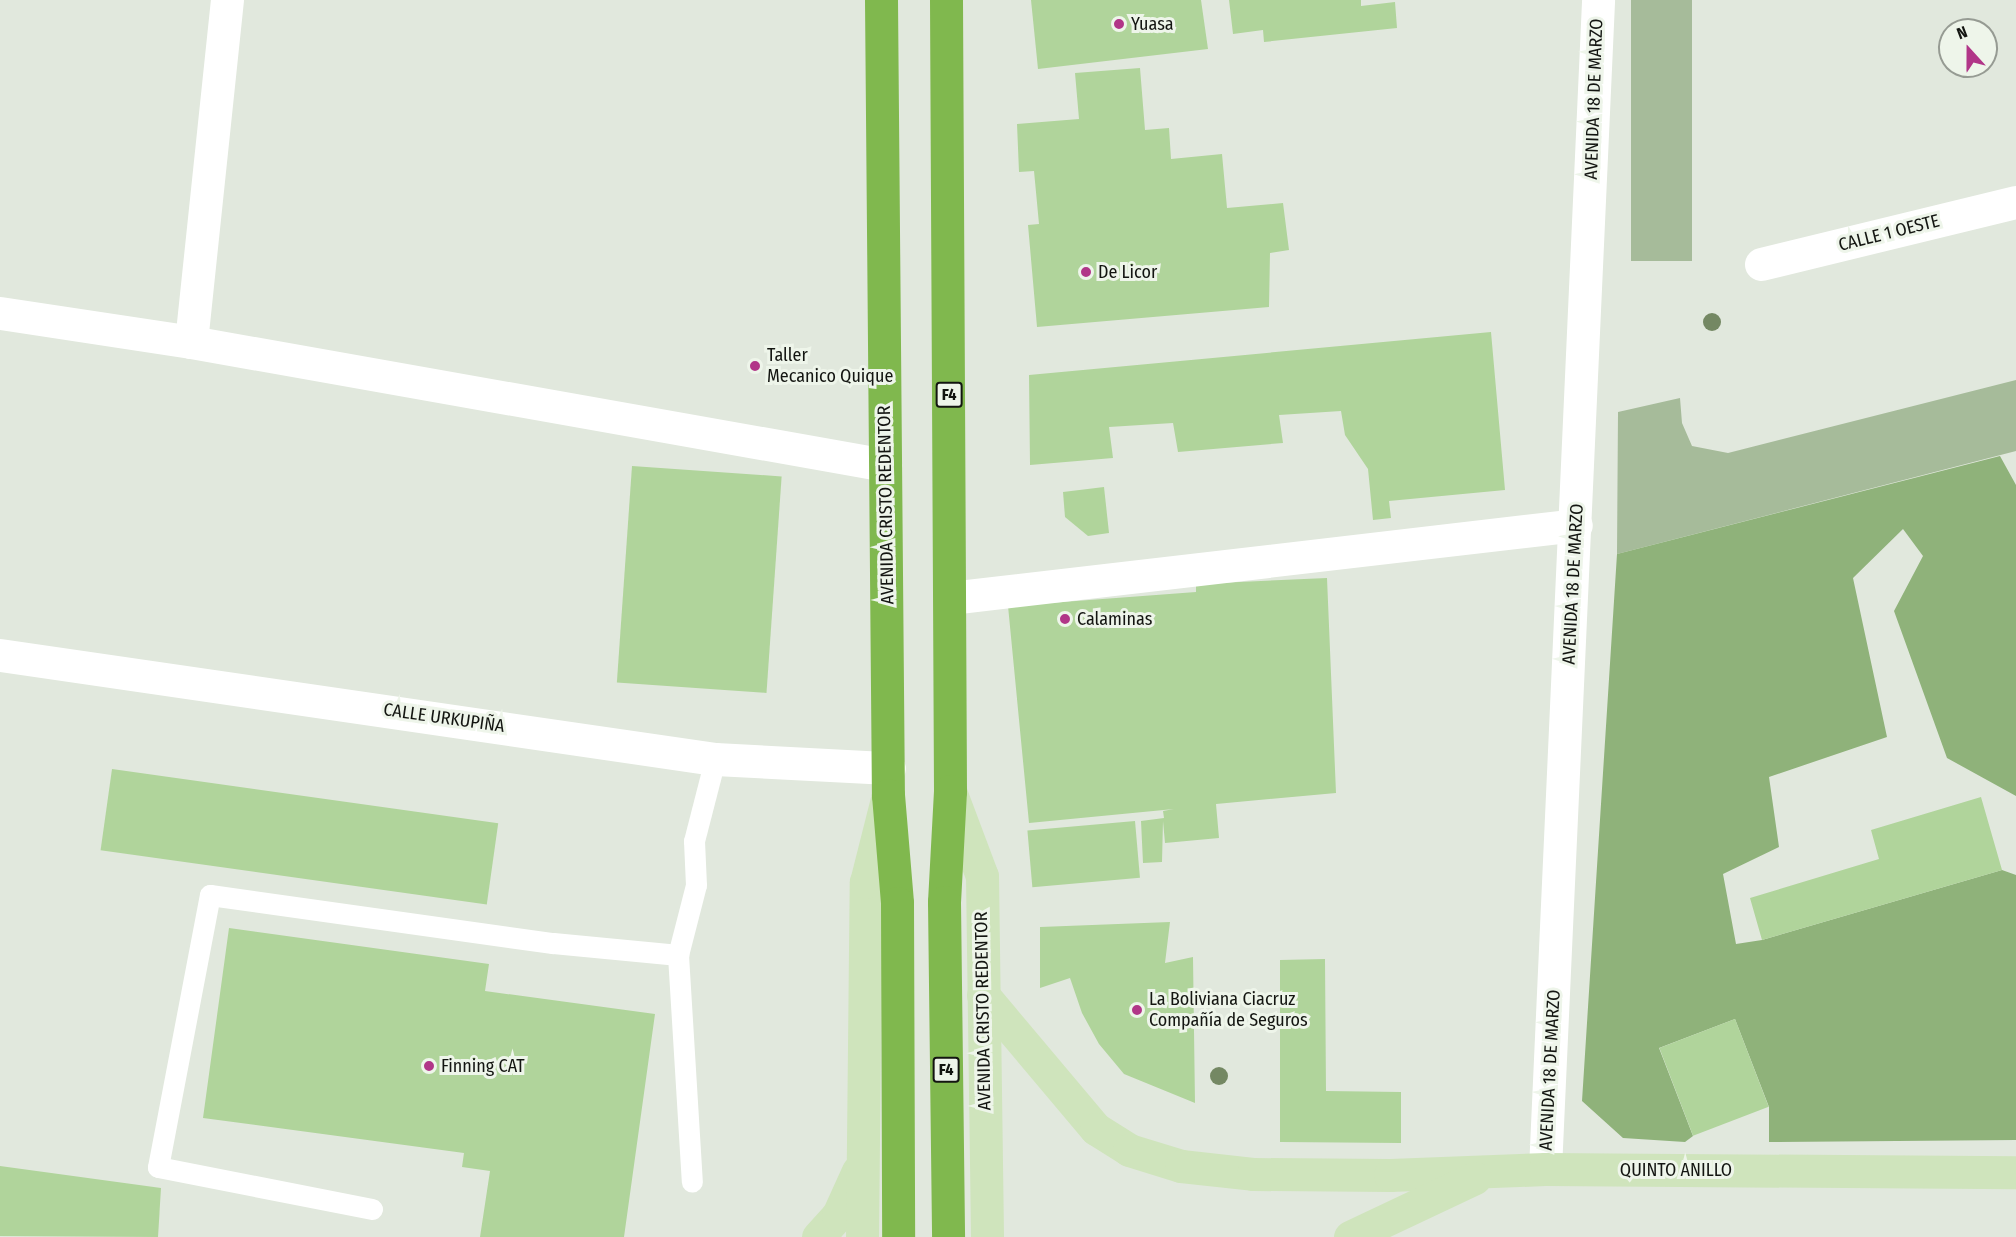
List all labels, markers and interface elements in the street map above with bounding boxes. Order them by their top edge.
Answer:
place label: Yuasa [1131,13,1174,35]
marker: Yuasa [1112,17,1126,31]
street label: AVENIDA 18 DE MARZO [1580,18,1608,180]
north arrow [1938,18,1998,78]
text: N [1954,22,1970,43]
street label: CALLE 1 OESTE [1836,210,1942,256]
place label: De Licor [1098,261,1157,283]
marker: De Licor [1079,265,1093,279]
place label: Taller Mecanico Quique [767,345,893,388]
marker: Taller Mecanico Quique [748,359,762,373]
road number: F4 [936,382,962,408]
street label: AVENIDA CRISTO REDENTOR [873,405,899,605]
street label: AVENIDA 18 DE MARZO [1558,503,1588,665]
place label: Calaminas [1077,608,1152,630]
marker: Calaminas [1058,612,1072,626]
street label: CALLE URKUPIÑA [382,699,506,737]
street label: AVENIDA CRISTO REDENTOR [970,911,996,1111]
place label: La Boliviana Ciacruz Compañía de Seguros [1149,989,1308,1032]
street label: AVENIDA 18 DE MARZO [1535,989,1565,1151]
marker: La Boliviana Ciacruz Compañía de Seguros [1130,1003,1144,1017]
place label: Finning CAT [441,1055,525,1077]
road number: F4 [932,1057,960,1083]
marker: Finning CAT [422,1059,436,1073]
street label: QUINTO ANILLO [1620,1159,1732,1181]

